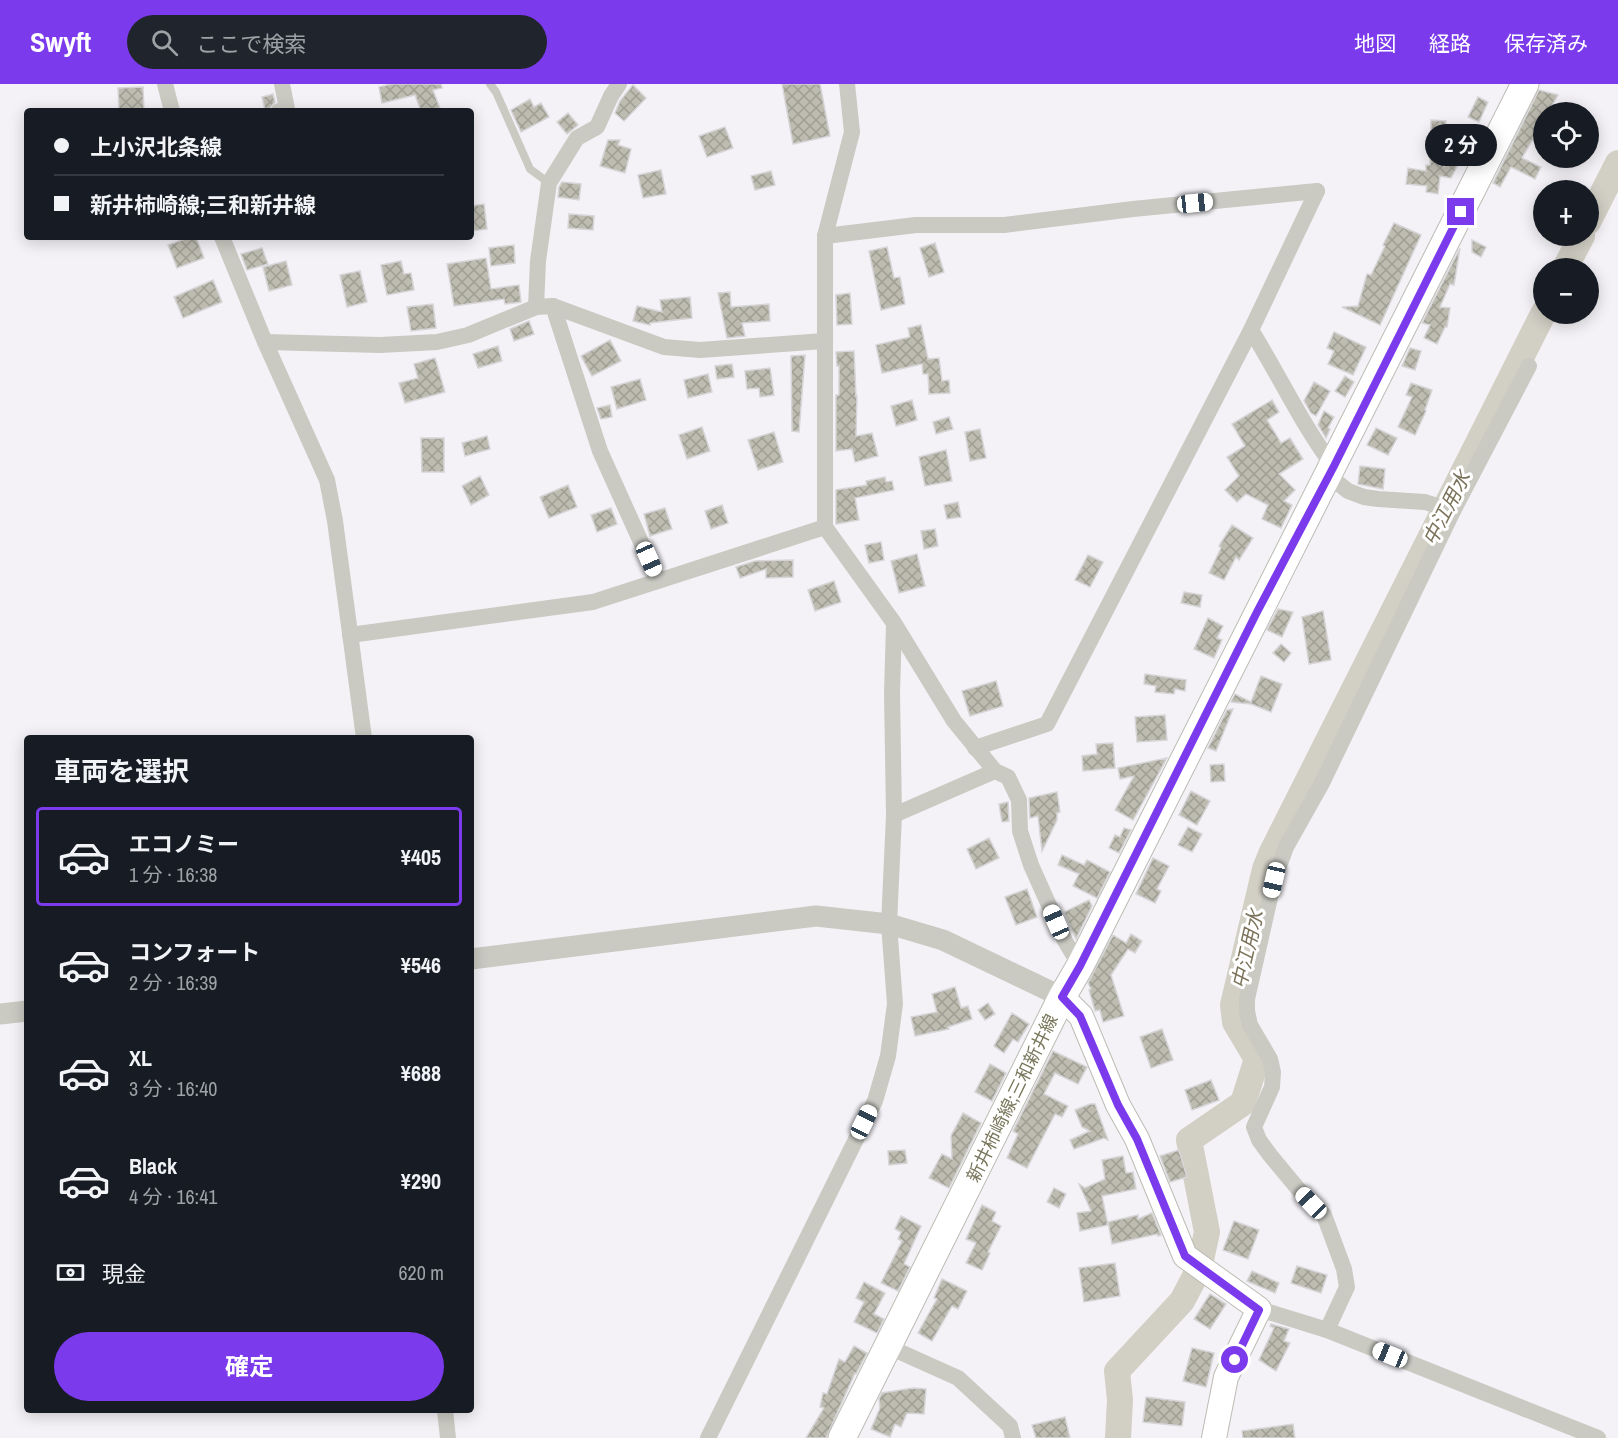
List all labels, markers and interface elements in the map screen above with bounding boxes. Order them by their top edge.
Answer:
search box [127,15,547,69]
text: Swyft [30,23,91,61]
icon: search [148,26,181,59]
text: ここで検索 [196,29,306,59]
text: 地図 [1354,29,1396,58]
text: 経路 [1429,29,1471,58]
text: 保存済み [1504,29,1588,58]
map controls [1533,102,1599,324]
button: locate [1533,102,1599,168]
callout: 2 分 [1425,125,1497,167]
text: 2 分 [1444,131,1478,158]
text: 上小沢北条線 [90,132,222,162]
button: + [1533,180,1599,246]
text: 新井柿崎線;三和新井線 [90,190,316,220]
car [1176,192,1214,214]
route end [1447,198,1474,225]
button: − [1533,258,1599,324]
water label: 中江用水 [1416,464,1477,550]
car [633,539,665,579]
text: 車両を選択 [54,753,189,789]
text: エコノミー [129,829,239,859]
icon: car [57,830,111,884]
text: ¥405 [401,842,441,872]
car [1261,860,1287,900]
text: 1 分 · 16:38 [129,861,217,888]
car [1040,902,1072,942]
water label: 中江用水 [1225,905,1270,991]
text: コンフォート [129,937,260,967]
icon: car [57,938,111,992]
text: ¥546 [401,950,441,980]
text: 2 分 · 16:39 [129,969,217,996]
street label: 新井柿崎線;三和新井線 [960,1010,1064,1186]
text: XL [129,1043,152,1073]
icon: car [57,1046,111,1100]
text: ¥688 [401,1058,441,1088]
text: 3 分 · 16:40 [129,1075,217,1102]
car [848,1102,880,1142]
text: Black [129,1151,177,1181]
icon: car [57,1154,111,1208]
text: ¥290 [401,1166,441,1196]
text: 4 分 · 16:41 [129,1183,217,1210]
car [1292,1184,1330,1222]
icon: cash [54,1256,87,1289]
text: 現金 [102,1259,146,1289]
text: 620 m [398,1259,444,1286]
button: 確定 [54,1332,444,1401]
car [1370,1340,1410,1370]
route start [1221,1346,1248,1373]

